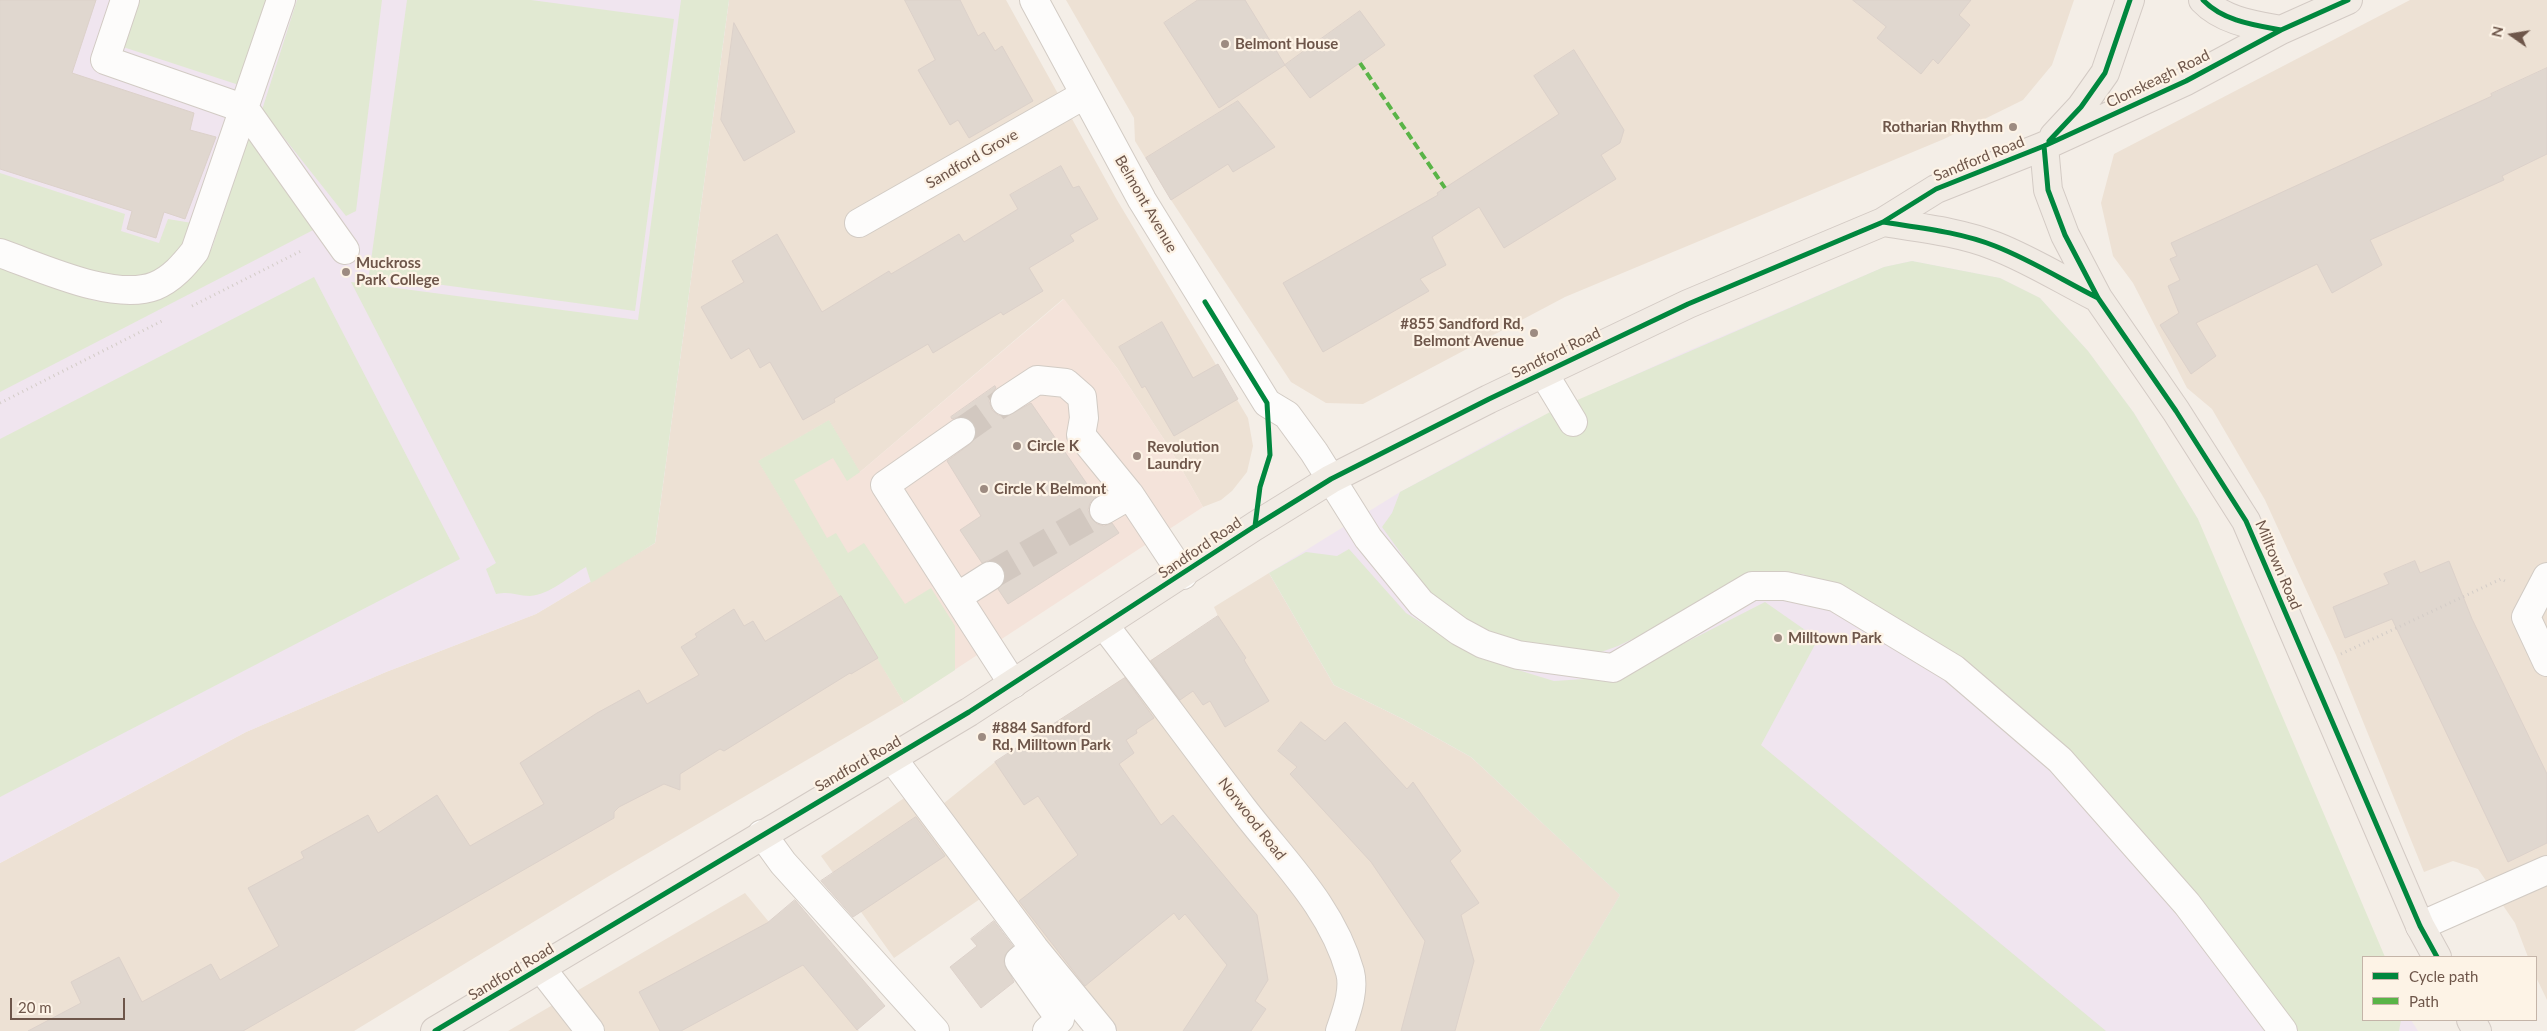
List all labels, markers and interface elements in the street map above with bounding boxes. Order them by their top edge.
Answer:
north arrow [2487,10,2537,60]
text: N [2487,24,2506,39]
place label: Belmont House [1235,35,1338,53]
marker: Belmont House [1219,38,1231,50]
street label: Clonskeagh Road [2103,46,2213,112]
place label: Rotharian Rhythm [1882,118,2003,136]
marker: Rotharian Rhythm [2007,121,2019,133]
street label: Sandford Grove [923,125,1021,193]
street label: Sandford Road [1931,133,2027,185]
street label: Belmont Avenue [1111,152,1181,256]
place label: Muckross Park College [356,254,440,289]
marker: Muckross Park College [340,266,352,278]
place label: #855 Sandford Rd, Belmont Avenue [1400,315,1524,350]
street label: Sandford Road [1509,324,1603,382]
marker: #855 Sandford Rd, Belmont Avenue [1528,327,1540,339]
place label: Circle K [1027,437,1079,455]
place label: Revolution Laundry [1147,438,1219,473]
marker: Circle K [1011,440,1023,452]
marker: Revolution Laundry [1131,450,1143,462]
place label: Circle K Belmont [994,480,1106,498]
marker: Circle K Belmont [978,483,990,495]
street label: Sandford Road [1155,514,1245,582]
street label: Milltown Road [2251,518,2305,612]
place label: Milltown Park [1788,629,1882,647]
marker: Milltown Park [1772,632,1784,644]
place label: #884 Sandford Rd, Milltown Park [992,719,1111,754]
marker: #884 Sandford Rd, Milltown Park [976,731,988,743]
street label: Sandford Road [812,732,904,796]
street label: Norwood Road [1214,774,1290,864]
street label: Sandford Road [465,939,557,1005]
legend [2362,956,2537,1021]
text: Cycle path [2409,967,2478,985]
scale bar [12,988,128,1020]
text: Path [2409,992,2439,1010]
text: 20 m [18,998,52,1016]

